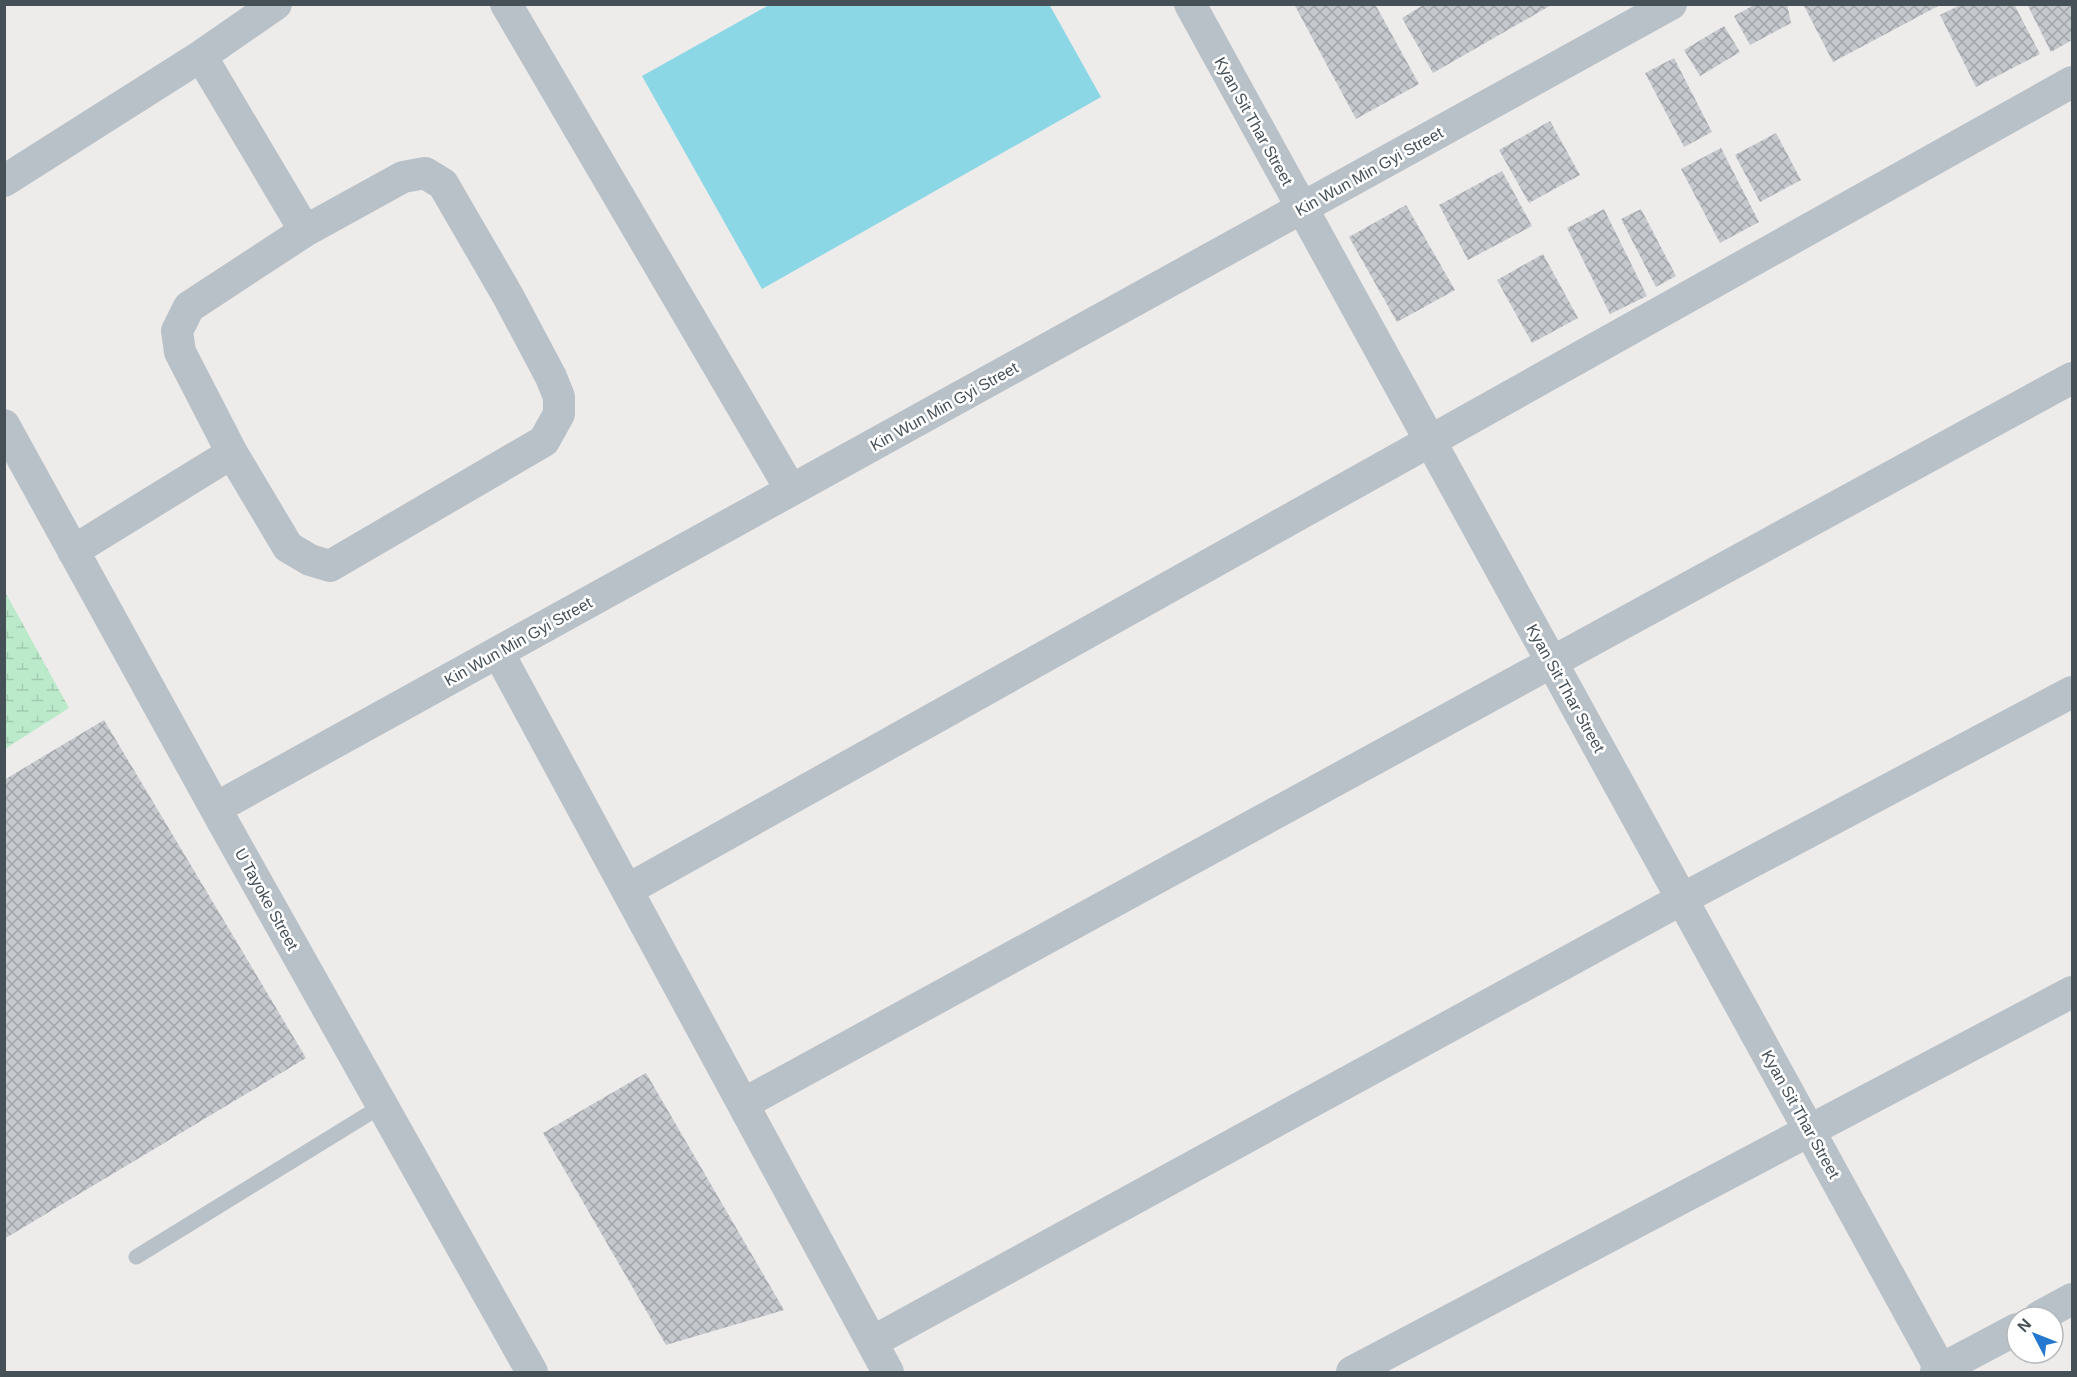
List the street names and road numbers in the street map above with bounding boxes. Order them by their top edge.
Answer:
street label: Kyan Sit Thar Street [1211,54,1296,189]
street label: Kin Wun Min Gyi Street [1293,123,1446,219]
street label: Kin Wun Min Gyi Street [868,358,1021,454]
street label: Kin Wun Min Gyi Street [442,593,595,689]
street label: Kyan Sit Thar Street [1523,621,1608,756]
street label: U Tayoke Street [232,845,302,953]
street label: Kyan Sit Thar Street [1758,1047,1843,1182]

